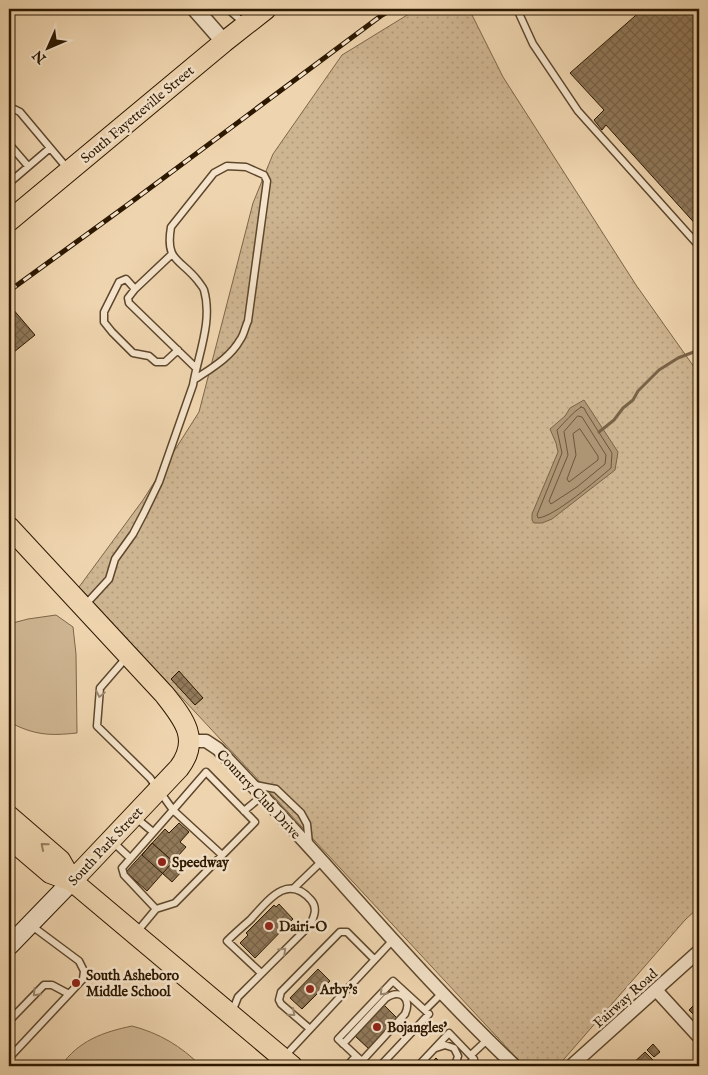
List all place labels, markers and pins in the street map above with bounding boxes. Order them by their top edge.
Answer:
place label: Speedway [172,854,230,872]
marker: Speedway [156,856,168,868]
place label: Dairi-O [279,918,327,936]
marker: Dairi-O [263,920,275,932]
place label: South Asheboro Middle School [86,967,180,1001]
marker: South Asheboro Middle School [70,977,82,989]
place label: Arby's [319,981,358,999]
marker: Arby's [304,983,316,995]
place label: Bojangles' [387,1019,447,1037]
marker: Bojangles' [371,1021,383,1033]

